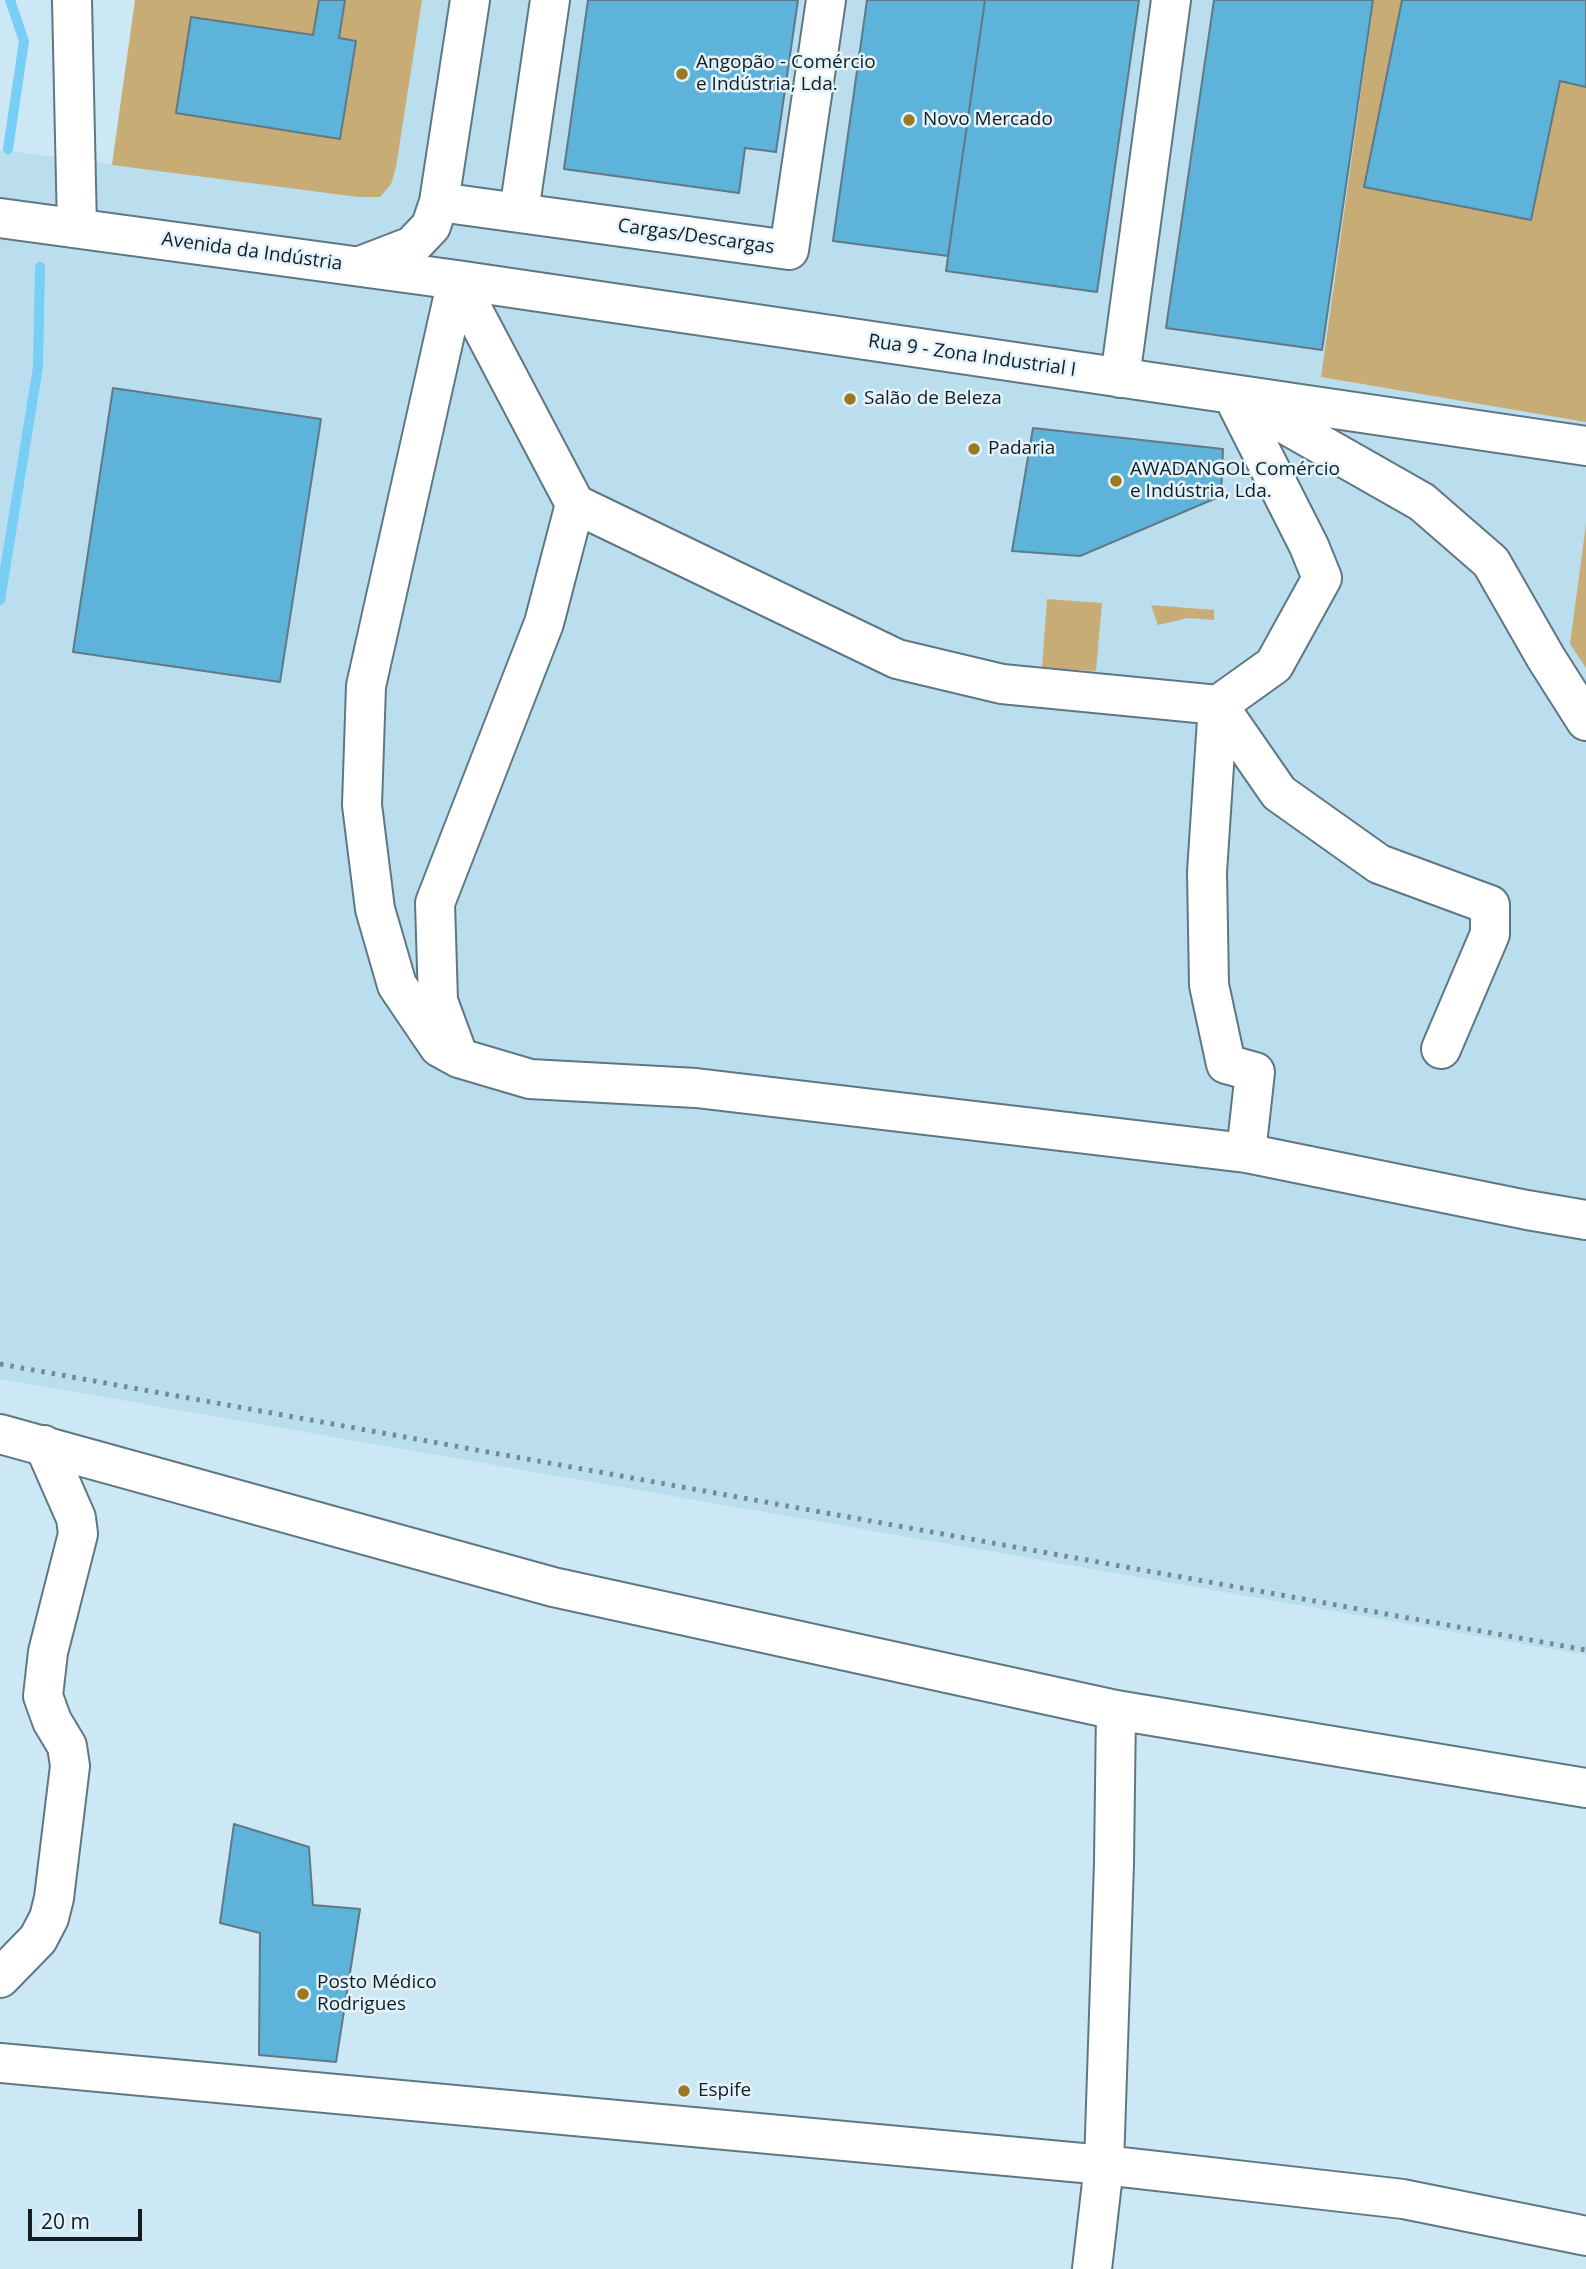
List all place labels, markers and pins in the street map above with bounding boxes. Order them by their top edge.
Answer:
place label: Angopão - Comércio e Indústria, Lda. [696,52,876,96]
marker: Angopão - Comércio e Indústria, Lda. [674,66,690,82]
place label: Novo Mercado [923,109,1053,131]
marker: Novo Mercado [901,112,917,128]
place label: Salão de Beleza [864,388,1002,410]
marker: Salão de Beleza [842,391,858,407]
place label: Padaria [988,438,1055,460]
marker: Padaria [966,441,982,457]
place label: AWADANGOL Comércio e Indústria, Lda. [1130,459,1340,503]
marker: AWADANGOL Comércio e Indústria, Lda. [1108,473,1124,489]
place label: Posto Médico Rodrigues [317,1972,437,2016]
marker: Posto Médico Rodrigues [295,1986,311,2002]
place label: Espife [698,2080,751,2102]
marker: Espife [676,2083,692,2099]

